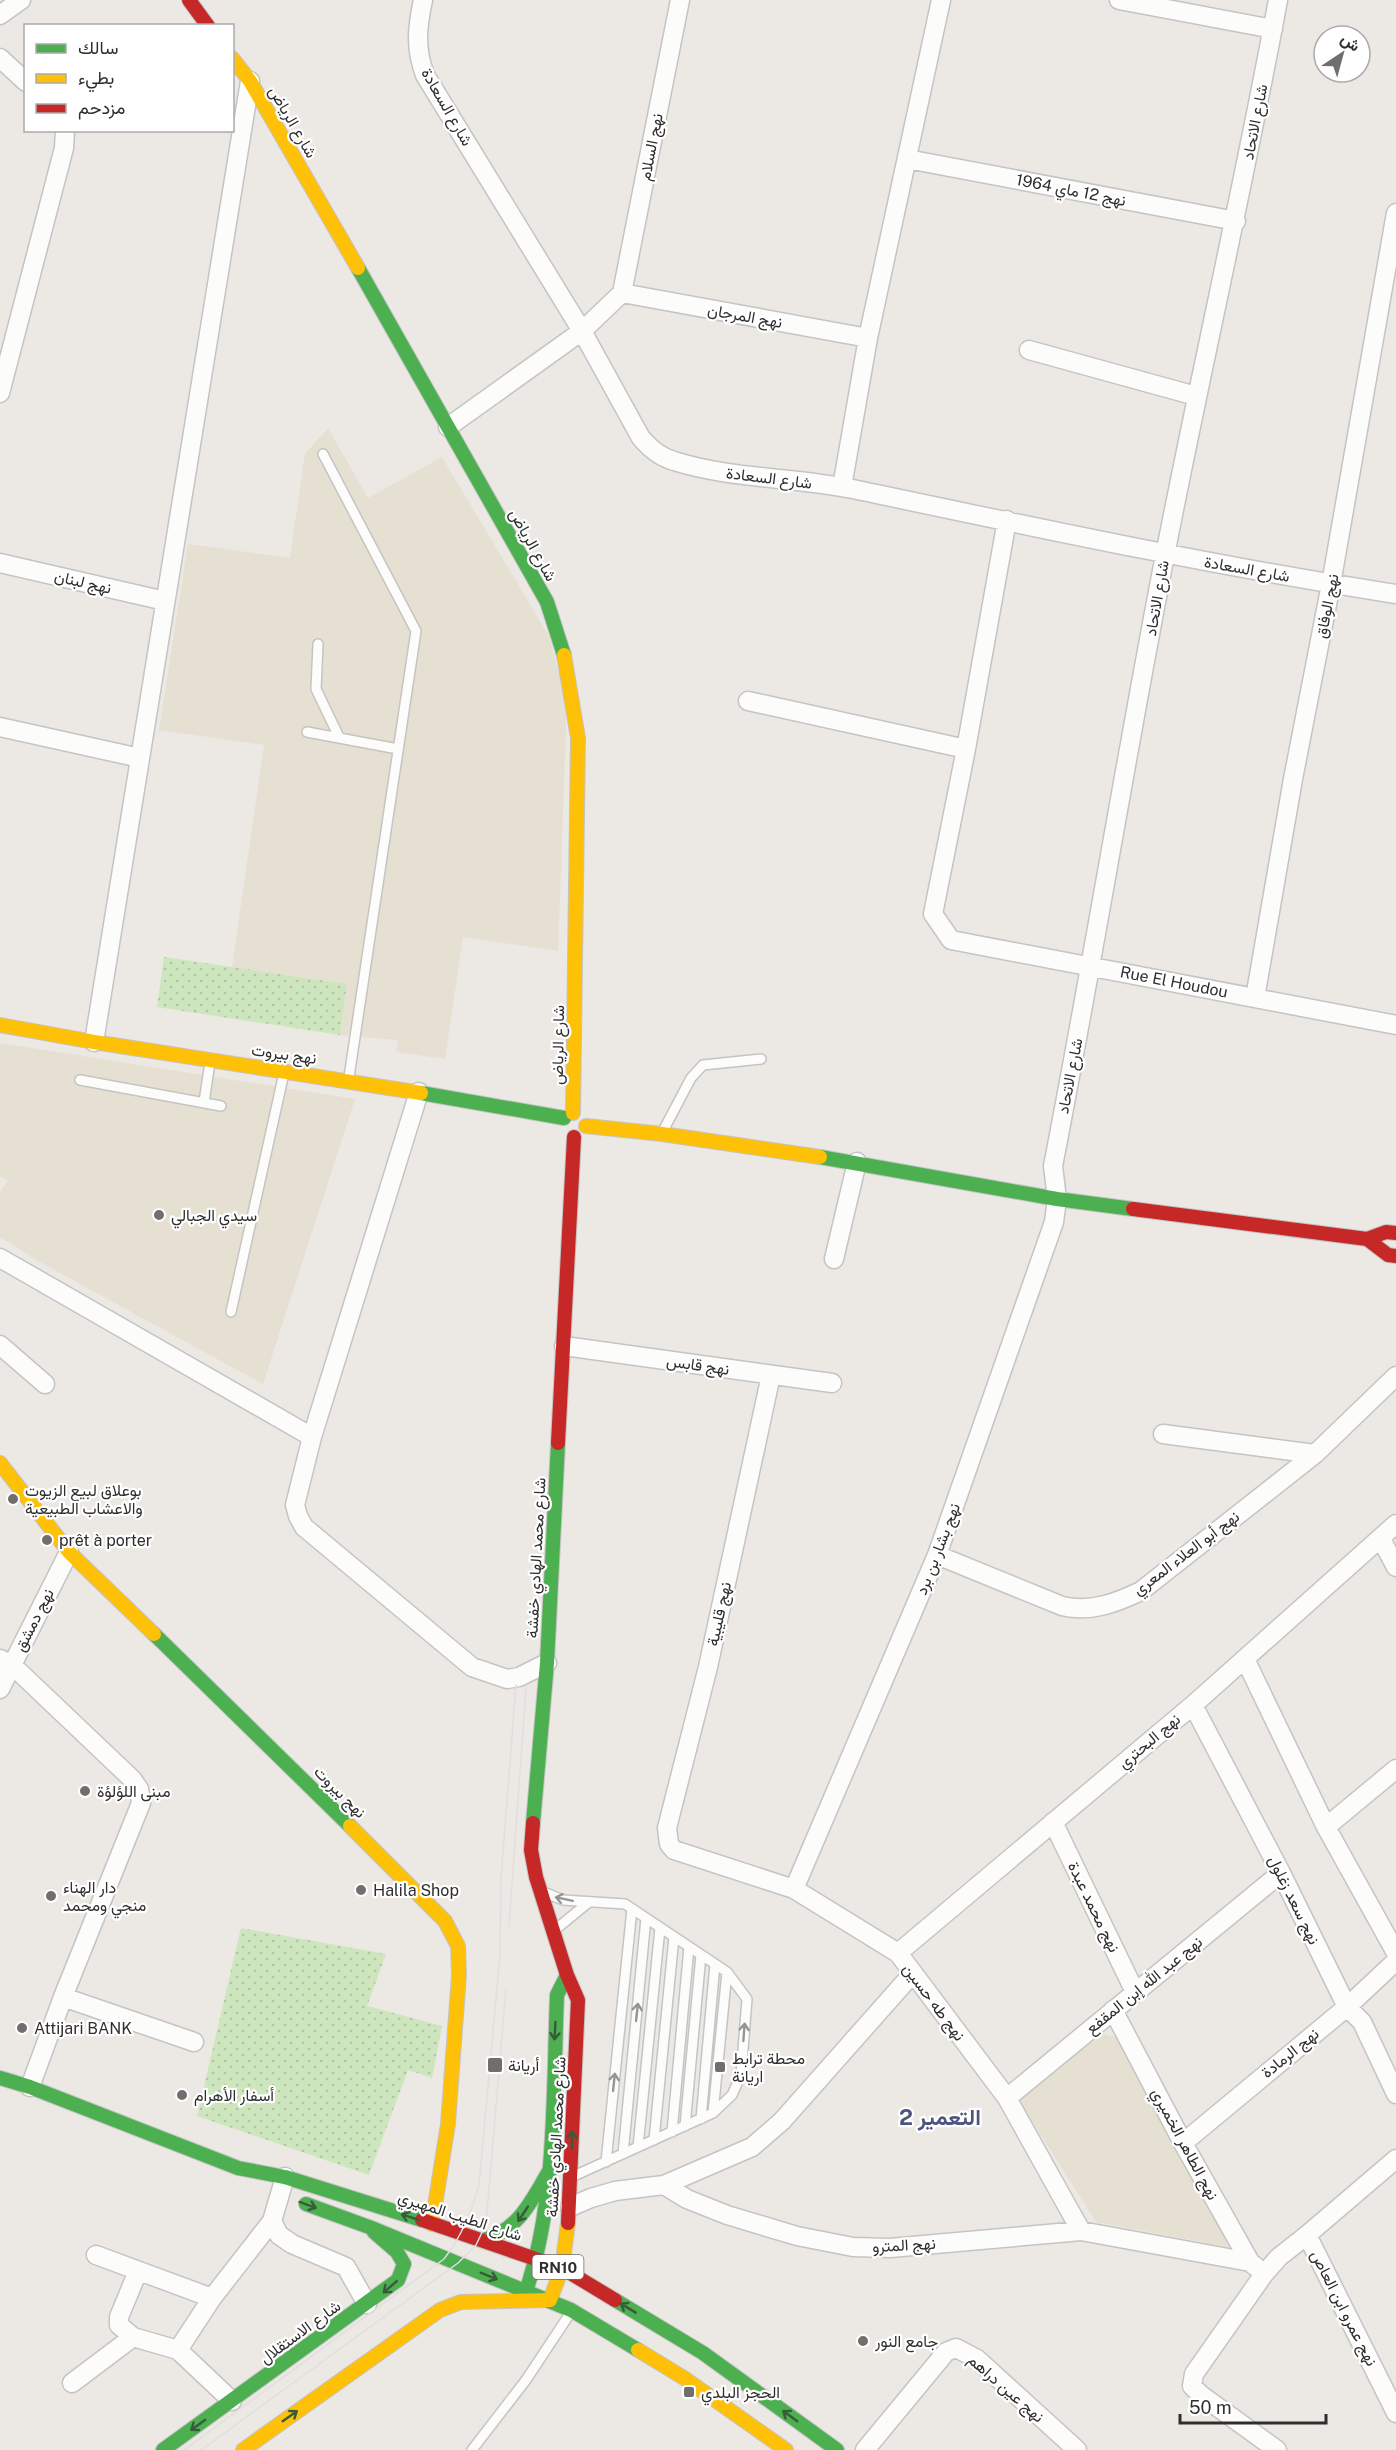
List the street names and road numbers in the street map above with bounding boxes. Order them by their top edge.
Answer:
street label: شارع السعادة [415,65,477,150]
street label: شارع الرياض [263,83,321,162]
street label: شارع الاتحاد [1238,83,1274,162]
street label: نهج السلام [635,112,669,183]
street label: نهج 12 ماي 1964 [1014,170,1128,214]
street label: نهج المرجان [706,300,784,334]
street label: شارع السعادة [725,463,813,495]
street label: شارع الرياض [504,506,561,585]
street label: شارع السعادة [1202,552,1291,588]
street label: شارع الاتحاد [1141,559,1175,638]
street label: نهج لبنان [52,566,113,600]
street label: نهج الوفاق [1311,572,1345,640]
street label: Rue El Houdou [1118,962,1230,1002]
street label: شارع الرياض [548,1005,570,1085]
street label: شارع الاتحاد [1053,1037,1089,1116]
street label: نهج بيروت [250,1040,318,1070]
street label: نهج قابس [665,1351,731,1381]
street label: شارع محمد الهادي خفشة [522,1477,554,1639]
street label: نهج بشار بن برد [912,1500,966,1598]
street label: نهج أبو العلاء المعري [1129,1507,1245,1602]
street label: نهج قليبية [703,1580,737,1648]
street label: نهج دمشق [10,1585,60,1656]
street label: نهج البحتري [1114,1709,1187,1776]
street label: نهج بيروت [309,1762,370,1823]
street label: نهج سعد زغلول [1262,1852,1324,1948]
street label: نهج محمد عبدة [1062,1859,1124,1956]
street label: نهج عبد الله إبن المقفع [1082,1932,1207,2039]
street label: نهج طه حسين [897,1959,969,2046]
street label: نهج الرمادة [1257,2024,1324,2083]
street label: شارع محمد الهادي خفشة [542,2056,574,2218]
street label: نهج الطاهر الخميري [1144,2085,1223,2205]
street label: شارع الطيب المهيري [394,2187,524,2249]
street label: نهج المترو [872,2234,936,2258]
street label: نهج عمرو ابن العاص [1305,2247,1381,2370]
road number: RN10 [532,2255,584,2279]
street label: شارع الاستقلال [256,2296,345,2369]
street label: نهج عين دراهم [963,2350,1048,2428]

